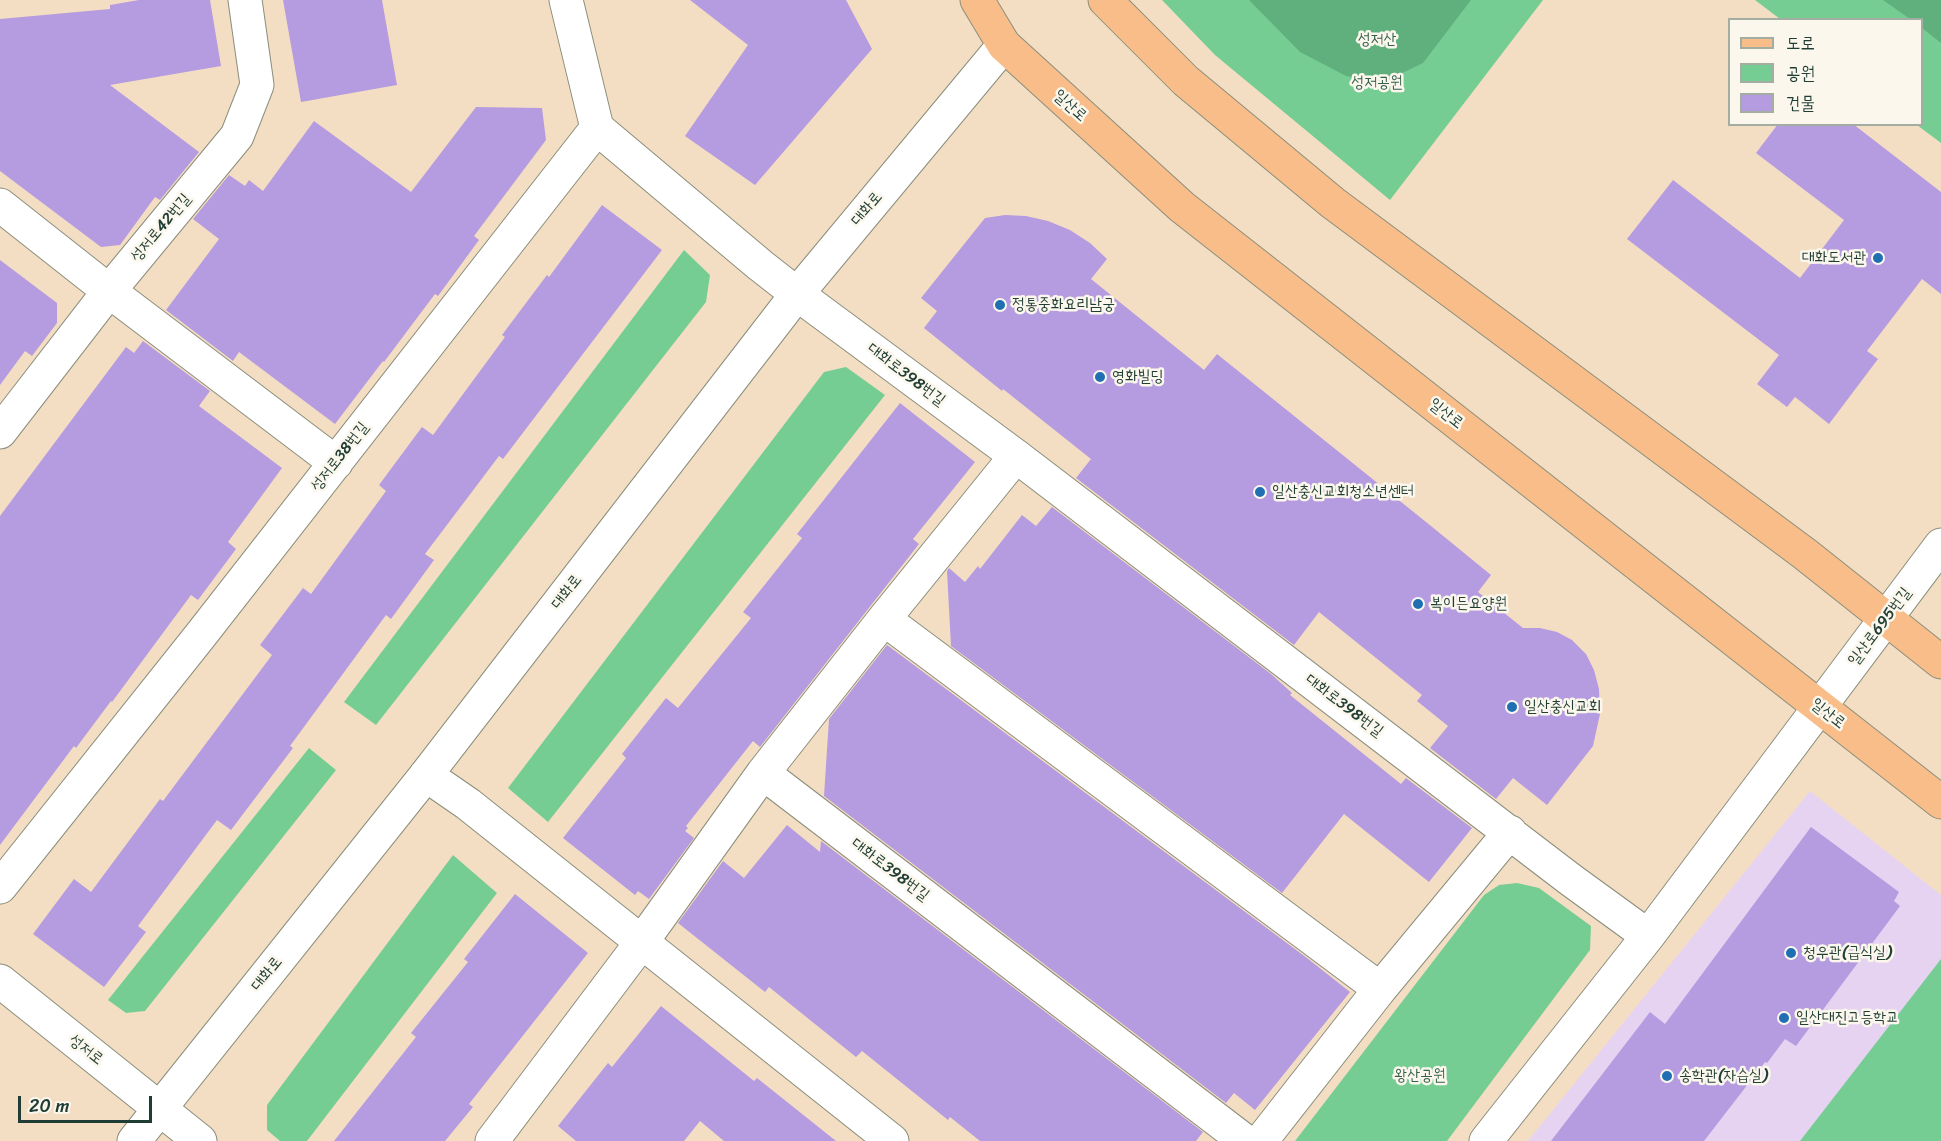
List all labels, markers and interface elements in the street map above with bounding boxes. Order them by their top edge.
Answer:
legend [1728,18,1923,126]
text: 도로 [1786,27,1815,59]
park label: 성저산 [1358,30,1396,50]
text: 공원 [1786,57,1815,89]
park label: 성저공원 [1351,73,1403,93]
street label: 일산로 [1049,86,1091,126]
text: 건물 [1786,87,1815,119]
street label: 대화로 [847,188,887,230]
street label: 성저로42번길 [127,190,195,266]
place label: 대화도서관 [1802,248,1866,268]
marker: 대화도서관 [1871,251,1885,265]
place label: 정통중화요리남궁 [1012,295,1115,315]
marker: 정통중화요리남궁 [993,298,1007,312]
street label: 대화로398번길 [863,339,949,411]
place label: 영화빌딩 [1112,367,1164,387]
marker: 영화빌딩 [1093,370,1107,384]
street label: 일산로 [1425,395,1467,433]
street label: 성저로38번길 [307,418,373,496]
place label: 일산충신교회청소년센터 [1272,482,1414,502]
marker: 일산충신교회청소년센터 [1253,485,1267,499]
street label: 대화로 [548,571,586,613]
street label: 일산로695번길 [1844,584,1916,670]
place label: 복이든요양원 [1430,594,1507,614]
marker: 복이든요양원 [1411,597,1425,611]
street label: 대화로398번길 [1301,670,1387,742]
street label: 일산로 [1807,695,1849,733]
place label: 일산충신교회 [1524,697,1601,717]
marker: 일산충신교회 [1505,700,1519,714]
street label: 대화로398번길 [847,834,933,906]
place label: 청우관(급식실) [1803,943,1892,963]
marker: 청우관(급식실) [1784,946,1798,960]
street label: 대화로 [247,953,287,995]
place label: 일산대진고등학교 [1796,1008,1899,1028]
marker: 일산대진고등학교 [1777,1011,1791,1025]
street label: 성저로 [65,1031,107,1069]
park label: 왕산공원 [1394,1066,1446,1086]
place label: 송학관(자습실) [1679,1066,1768,1086]
marker: 송학관(자습실) [1660,1069,1674,1083]
scale bar [21,1084,154,1122]
text: 20 m [29,1090,69,1122]

